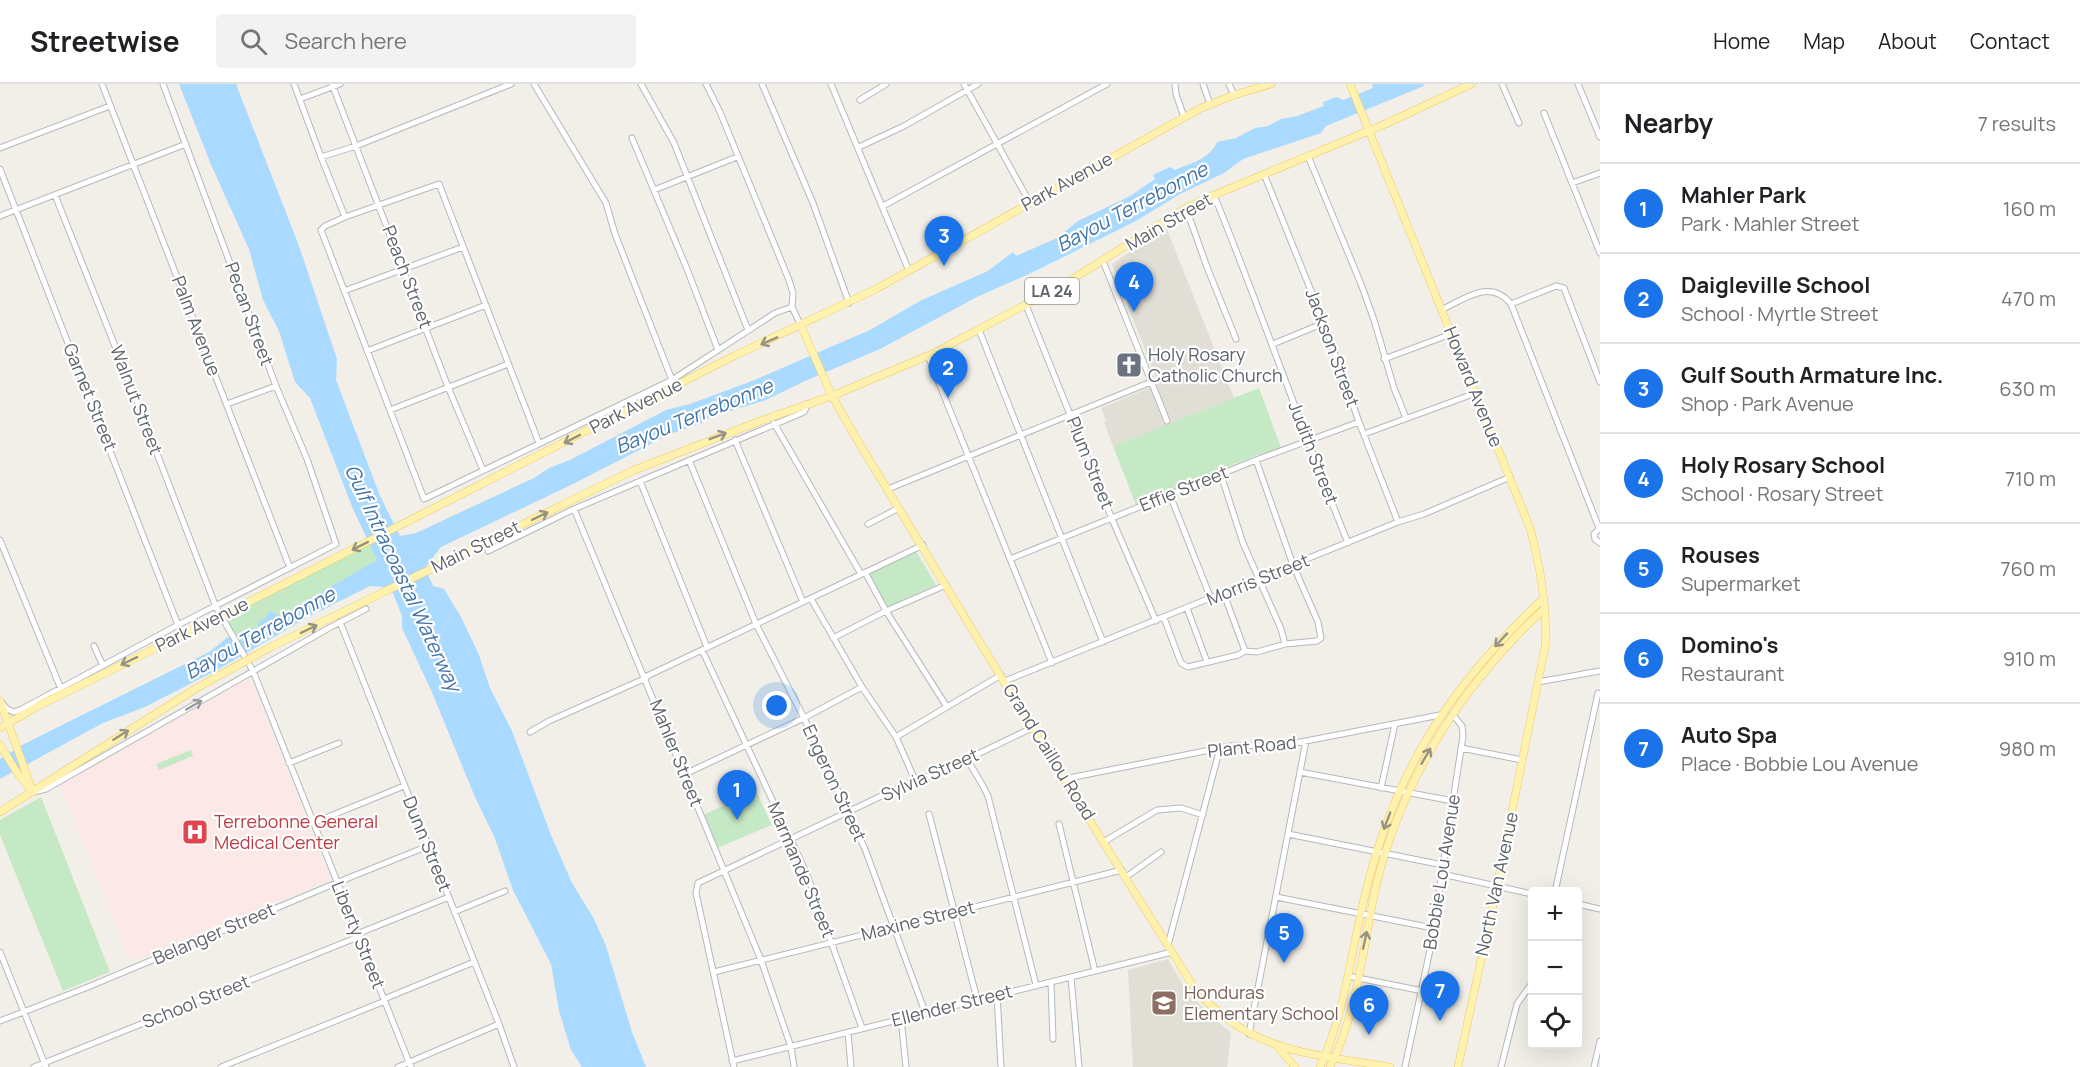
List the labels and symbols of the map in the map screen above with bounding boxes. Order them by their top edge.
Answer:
street label: Park Avenue [1016,146,1117,216]
water label: Bayou Terrebonne [1051,155,1213,258]
street label: Main Street [1121,187,1216,256]
pin: 3 [924,216,964,266]
street label: Peach Street [377,222,439,331]
street label: Pecan Street [220,259,280,369]
pin: 4 [1114,262,1154,312]
street label: Palm Avenue [167,272,227,379]
road number: LA 24 [1025,278,1079,304]
street label: Jackson Street [1300,285,1365,410]
street label: Howard Avenue [1439,323,1509,451]
one-way arrow [760,335,778,347]
street label: Garnet Street [58,339,123,454]
street label: Walnut Street [105,342,169,458]
place label: Holy Rosary Catholic Church [1148,342,1283,387]
pin: 2 [928,348,968,398]
church icon: Holy Rosary Catholic Church [1114,350,1144,380]
street label: Park Avenue [585,371,686,439]
water label: Bayou Terrebonne [611,371,778,459]
street label: Judith Street [1283,398,1345,507]
street label: Plum Street [1062,413,1120,512]
one-way arrow [709,430,727,441]
one-way arrow [563,434,581,445]
street label: Effie Street [1136,459,1232,517]
water label: Gulf Intracoastal Waterway [339,460,469,698]
one-way arrow [531,509,549,521]
street label: Main Street [427,514,524,578]
one-way arrow [352,541,370,552]
street label: Morris Street [1203,548,1313,611]
water label: Bayou Terrebonne [180,579,341,685]
street label: Park Avenue [151,591,252,657]
one-way arrow [299,622,317,634]
one-way arrow [1494,632,1509,647]
one-way arrow [121,656,139,667]
street label: Grand Caillou Road [998,679,1102,824]
your location [762,691,791,720]
street label: Mahler Street [645,696,709,810]
one-way arrow [186,698,203,710]
street label: Engeron Street [797,720,872,845]
one-way arrow [112,729,129,741]
street label: Plant Road [1206,729,1298,763]
street label: Sylvia Street [877,742,982,806]
one-way arrow [1421,748,1433,765]
pin: 1 [718,770,756,820]
street label: Dunn Street [398,792,458,895]
street label: Bobbie Lou Avenue [1417,792,1465,951]
street label: Marmande Street [763,798,841,941]
place label: Terrebonne General Medical Center [214,809,378,854]
street label: North Van Avenue [1469,809,1523,958]
one-way arrow [1381,811,1392,830]
hospital icon: Terrebonne General Medical Center [180,817,210,847]
street label: Liberty Street [326,877,391,992]
street label: Maxine Street [858,894,977,946]
street label: Belanger Street [149,897,278,970]
pin: 5 [1264,914,1304,963]
one-way arrow [1360,931,1371,951]
street label: School Street [138,969,253,1033]
pin: 7 [1420,972,1460,1021]
street label: Ellender Street [889,978,1015,1032]
place label: Honduras Elementary School [1184,980,1339,1025]
pin: 6 [1350,986,1388,1035]
school or university icon: Honduras Elementary School [1149,988,1179,1018]

